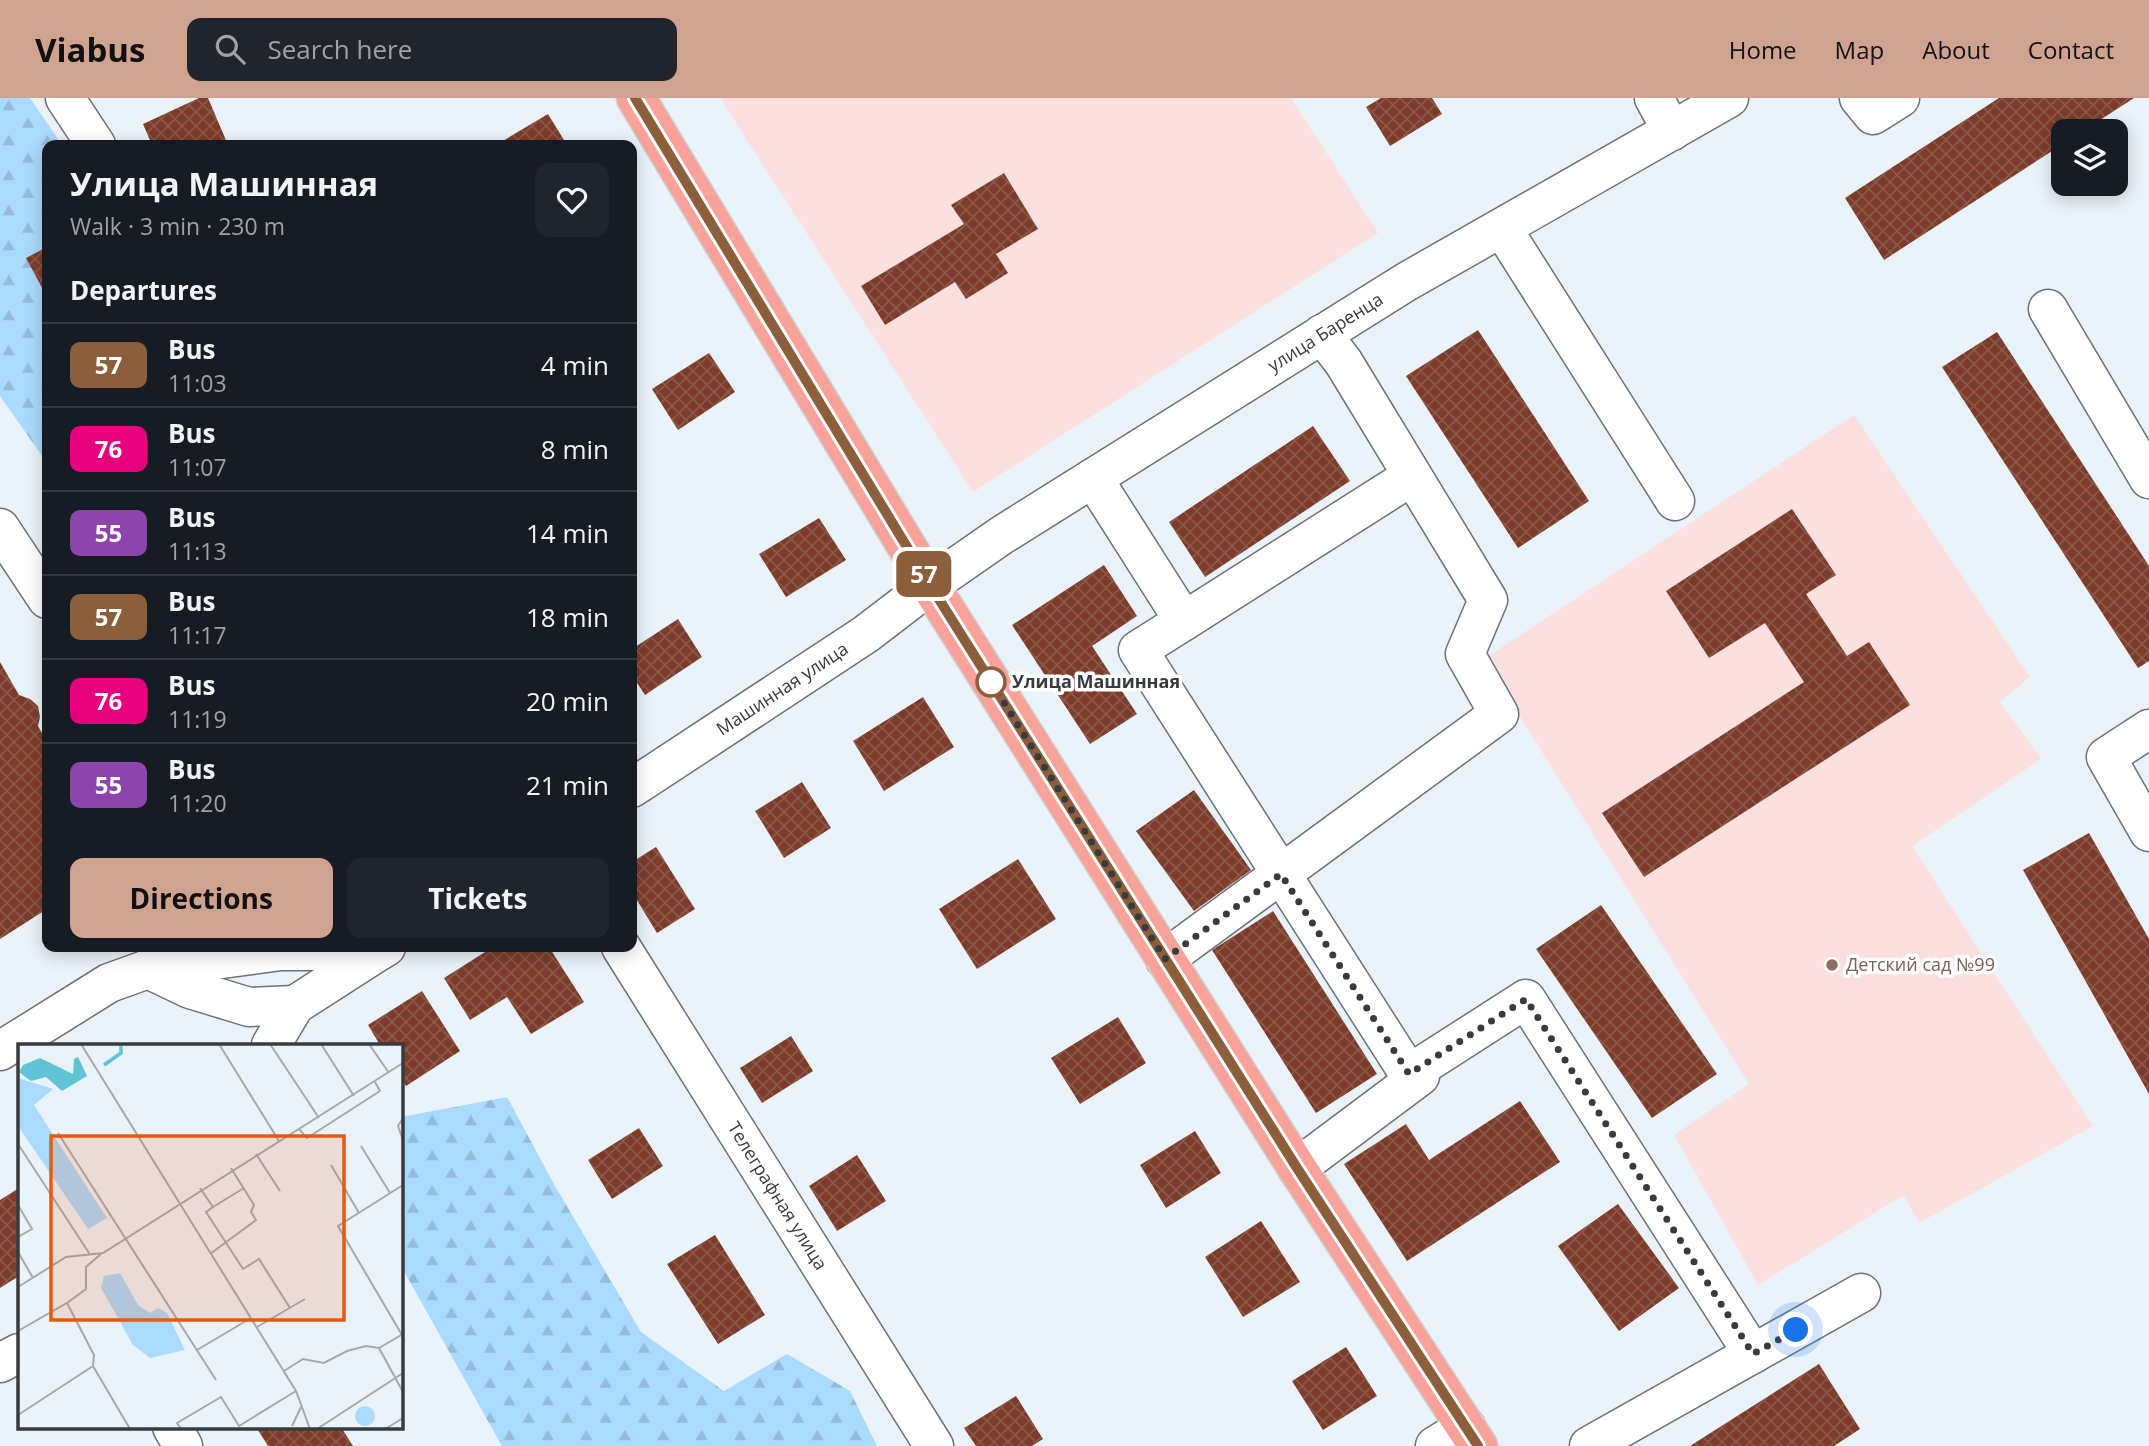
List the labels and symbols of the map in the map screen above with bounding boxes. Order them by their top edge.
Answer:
street label: улица Баренца [1263,287,1387,377]
line badge: 57 [892,551,956,597]
street label: Машинная улица [711,636,852,740]
marker: Улица Машинная [976,667,1006,697]
place label: Улица Машинная [1012,669,1180,693]
place label: Детский сад №99 [1846,952,1995,976]
marker: Детский сад №99 [1824,957,1840,973]
inset map [18,1044,402,1428]
street label: Телеграфная улица [723,1117,833,1274]
your location [1778,1312,1813,1347]

